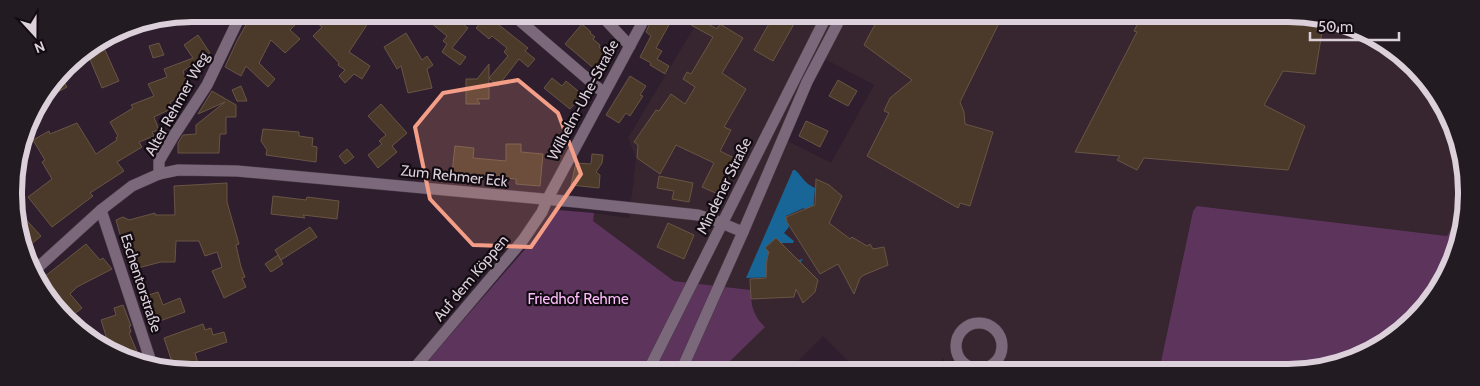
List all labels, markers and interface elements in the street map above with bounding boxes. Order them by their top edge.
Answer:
north arrow [10,10,60,60]
scale bar [1310,10,1399,42]
text: 50 m [1318,18,1353,36]
street label: Wilhelm-Uhe-Straße [544,36,623,163]
text: N [32,37,48,57]
street label: Alter Rehmer Weg [141,49,213,159]
street label: Mindener Straße [693,134,755,237]
street label: Zum Rehmer Eck [400,161,509,191]
street label: Eschentorstraße [117,231,166,335]
street label: Auf dem Köppen [430,231,512,325]
park label: Friedhof Rehme [527,290,629,308]

